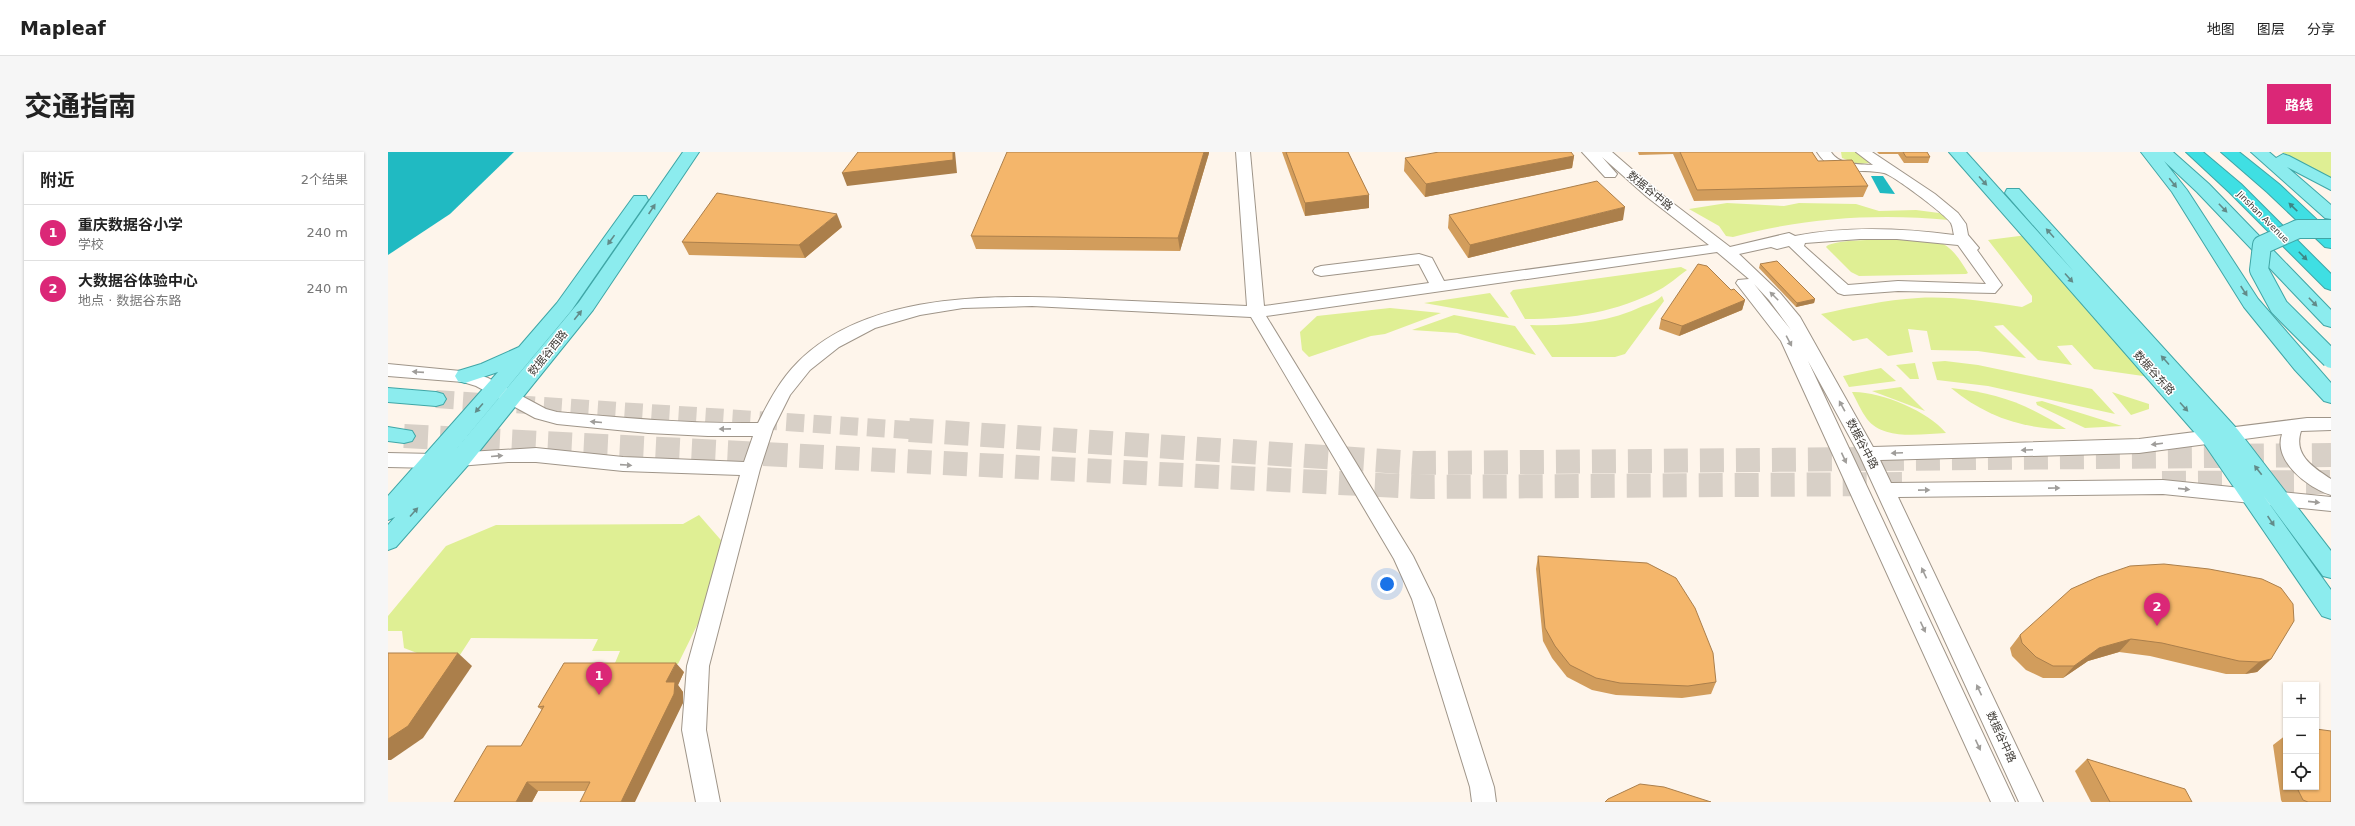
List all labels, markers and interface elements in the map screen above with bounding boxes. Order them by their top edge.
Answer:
text: Mapleaf [20,17,106,39]
text: 地图 [2207,21,2235,37]
text: 图层 [2257,21,2285,37]
text: 分享 [2307,21,2335,37]
button: 路线 [2267,84,2331,124]
text: 交通指南 [24,90,136,123]
street label: 数据谷中路 [1625,169,1675,213]
text: 附近 [40,170,74,190]
text: 2个结果 [301,172,348,187]
one-way arrow [1978,176,1988,186]
one-way arrow [2169,177,2177,188]
street label: Jinshan Avenue [2234,188,2291,245]
one-way arrow [648,203,656,214]
one-way arrow [2218,203,2228,213]
one-way arrow [2288,203,2297,212]
text: 重庆数据谷小学 [78,216,183,234]
text: 1 [48,225,58,240]
text: 240 m [306,225,348,240]
one-way arrow [2045,228,2055,238]
one-way arrow [607,235,615,246]
text: 学校 [78,237,104,252]
one-way arrow [2298,251,2308,261]
text: 大数据谷体验中心 [78,272,198,290]
one-way arrow [2065,273,2074,284]
text: 2 [48,281,58,296]
text: 240 m [306,281,348,296]
one-way arrow [2240,286,2248,297]
one-way arrow [1769,291,1779,301]
text: 地点 · 数据谷东路 [78,293,181,308]
one-way arrow [2308,297,2318,307]
one-way arrow [574,310,583,321]
street label: 数据谷西路 [526,328,570,378]
one-way arrow [1786,335,1792,347]
street label: 数据谷东路 [2131,348,2177,398]
one-way arrow [2161,356,2170,365]
one-way arrow [412,369,424,376]
one-way arrow [1838,400,1845,412]
one-way arrow [2179,402,2188,412]
one-way arrow [474,403,483,414]
street label: 数据谷中路 [1843,417,1881,471]
one-way arrow [590,418,602,425]
one-way arrow [719,426,731,433]
one-way arrow [2151,441,2163,447]
one-way arrow [2021,446,2033,453]
one-way arrow [1891,450,1903,457]
one-way arrow [491,452,503,459]
one-way arrow [1841,453,1847,464]
one-way arrow [620,461,632,468]
one-way arrow [2254,465,2263,476]
one-way arrow [2048,485,2061,491]
one-way arrow [2178,485,2190,492]
one-way arrow [1918,486,1930,493]
one-way arrow [2308,499,2320,505]
one-way arrow [409,507,418,516]
one-way arrow [2267,516,2275,526]
one-way arrow [1921,567,1927,578]
your location [1377,574,1397,594]
pin: 2 [2144,593,2170,626]
one-way arrow [1920,621,1926,633]
pin: 1 [586,662,612,695]
map controls [2283,682,2319,790]
button: + [2283,682,2319,718]
one-way arrow [1976,685,1982,696]
street label: 数据谷中路 [1983,709,2019,765]
button: − [2283,718,2319,754]
one-way arrow [1975,739,1981,750]
button: locate [2283,754,2319,790]

